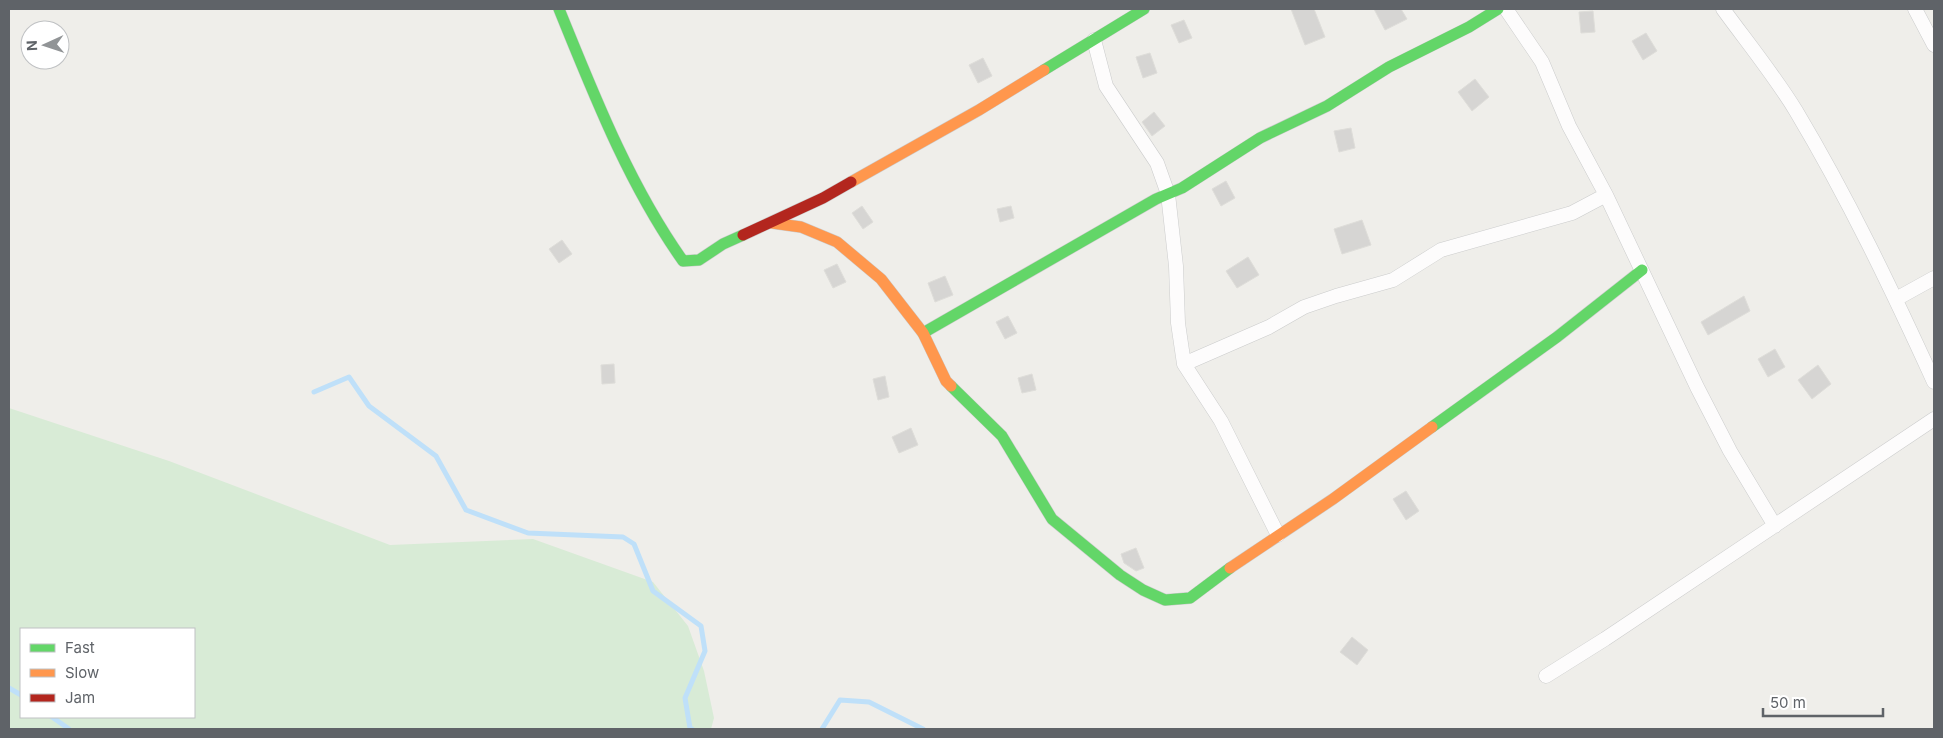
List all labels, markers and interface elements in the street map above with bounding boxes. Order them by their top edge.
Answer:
north arrow [20,20,70,70]
text: N [23,40,40,51]
legend [20,628,195,718]
text: Fast [65,638,95,657]
text: Slow [65,663,99,682]
scale bar [1763,686,1883,718]
text: Jam [65,688,95,707]
text: 50 m [1770,693,1806,712]

